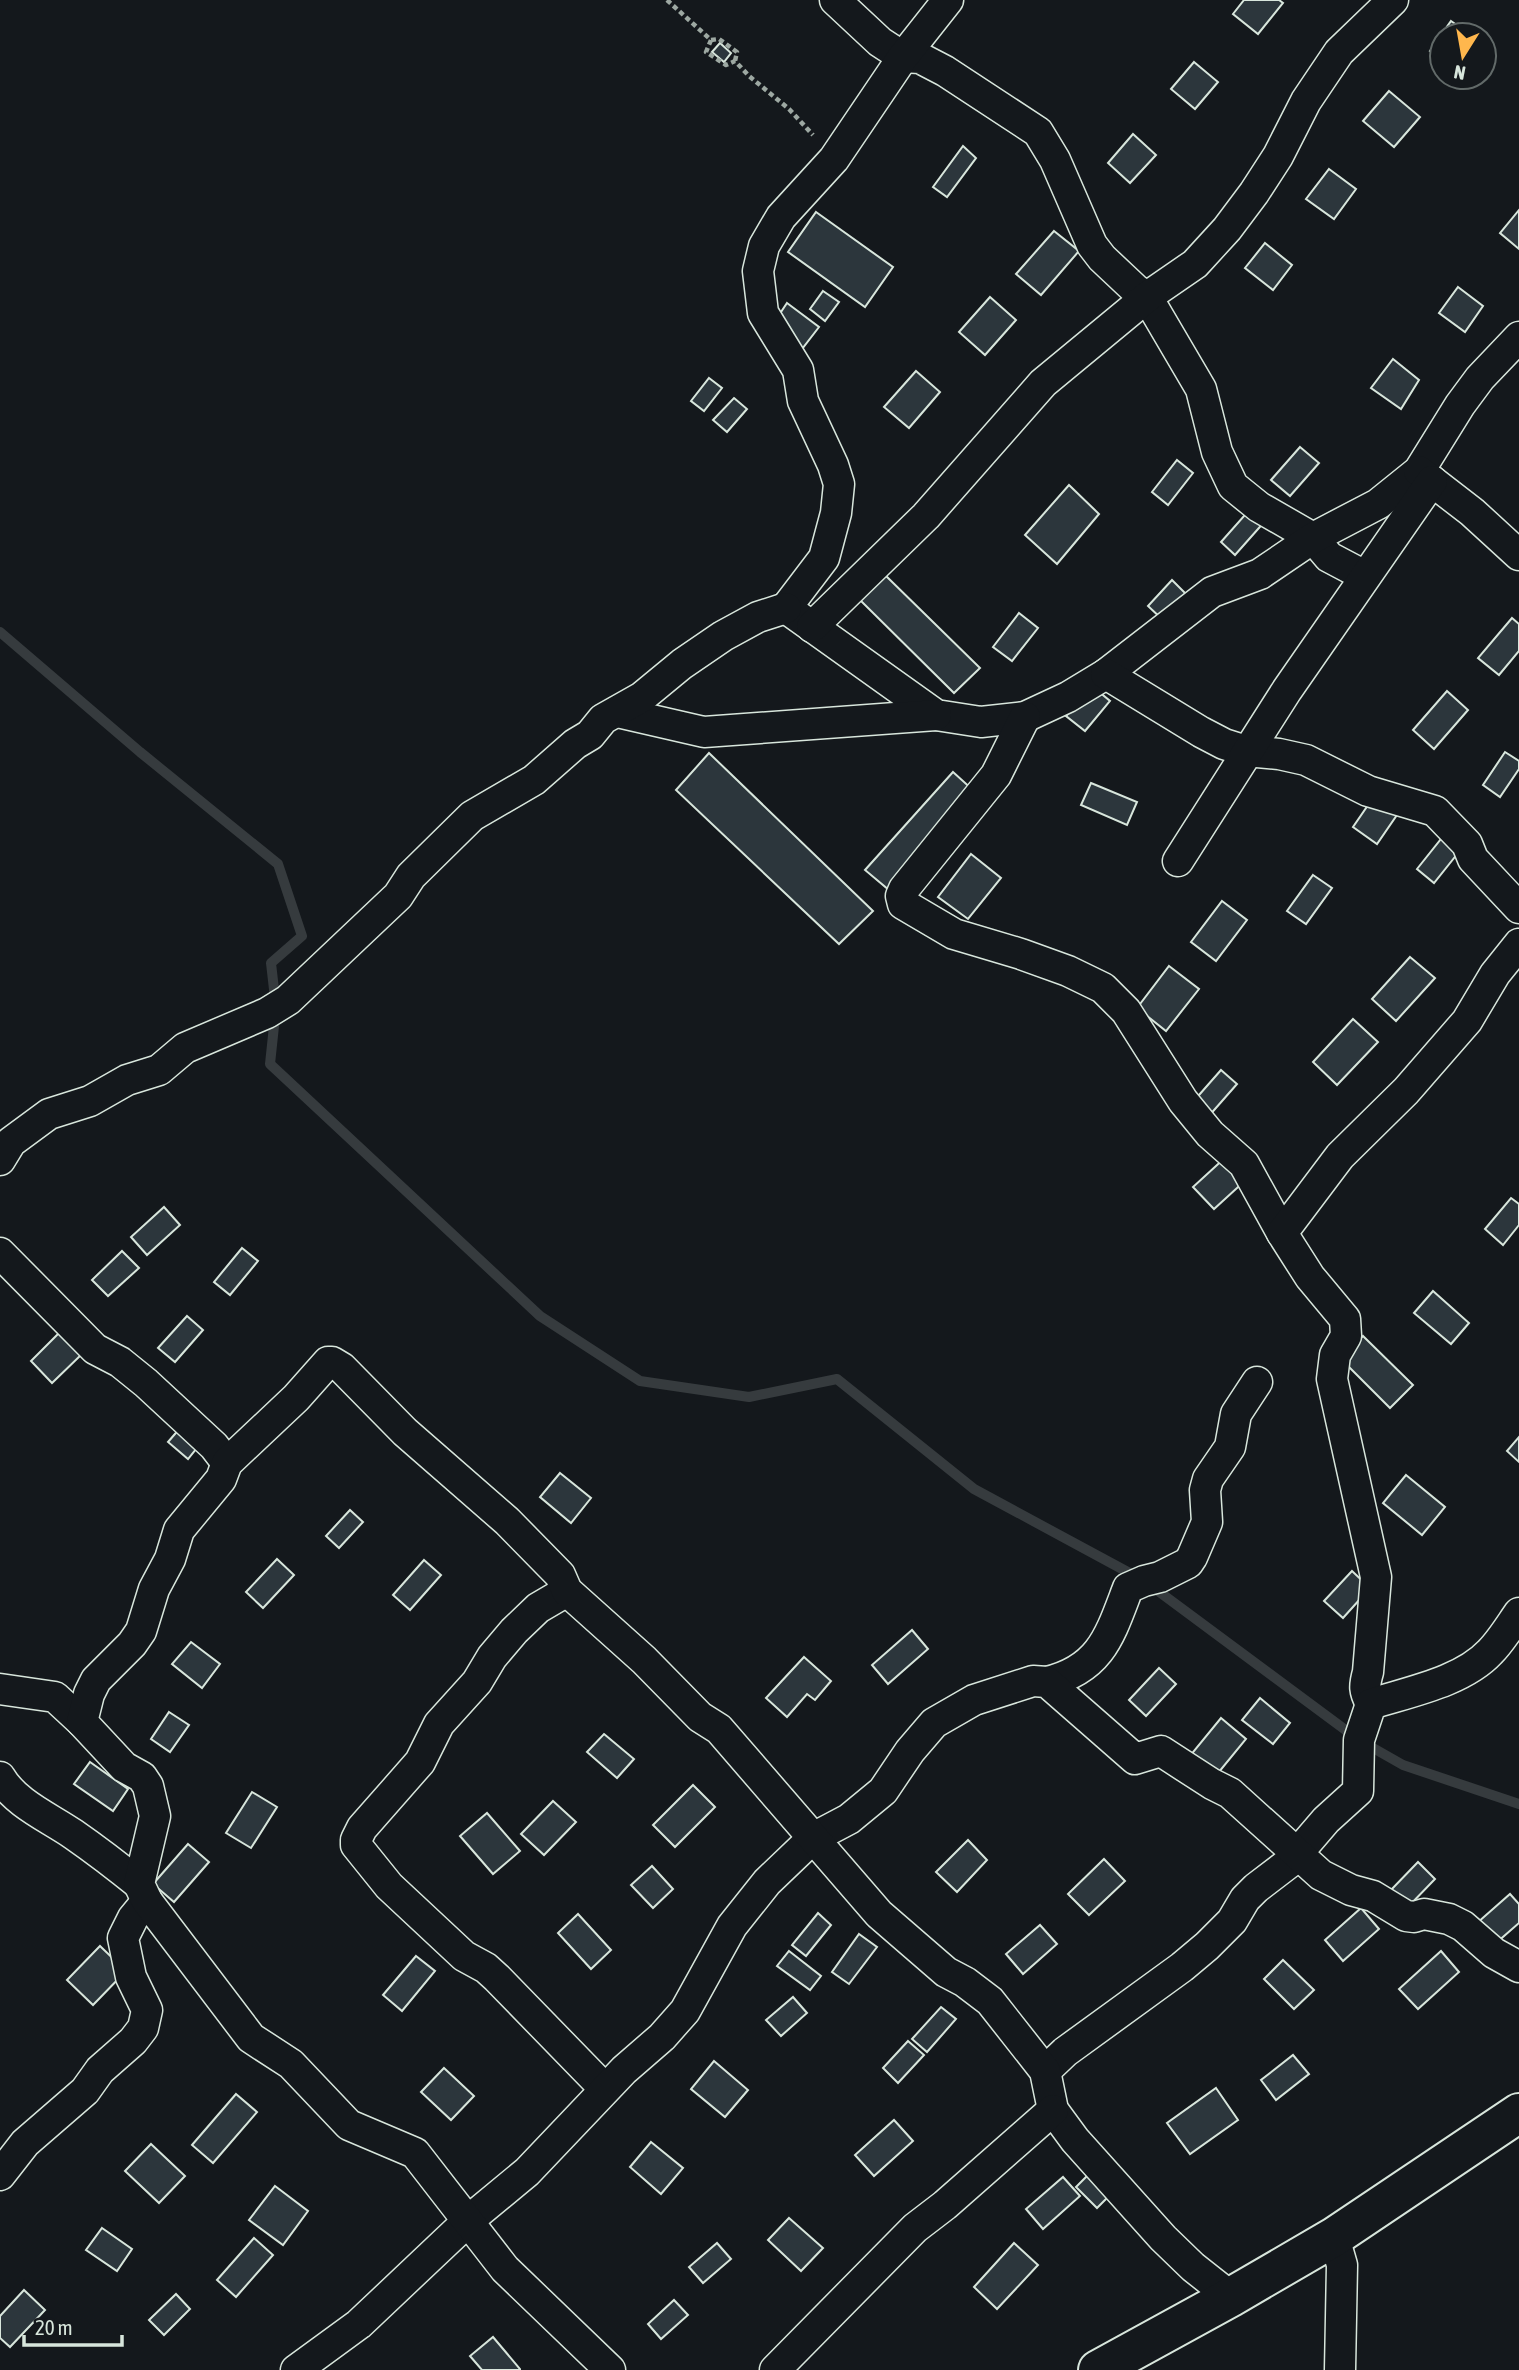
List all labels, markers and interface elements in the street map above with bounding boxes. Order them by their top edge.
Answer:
north arrow [1428,21,1498,91]
text: N [1452,61,1467,85]
scale bar [24,2304,122,2348]
text: 20 m [35,2315,73,2339]

